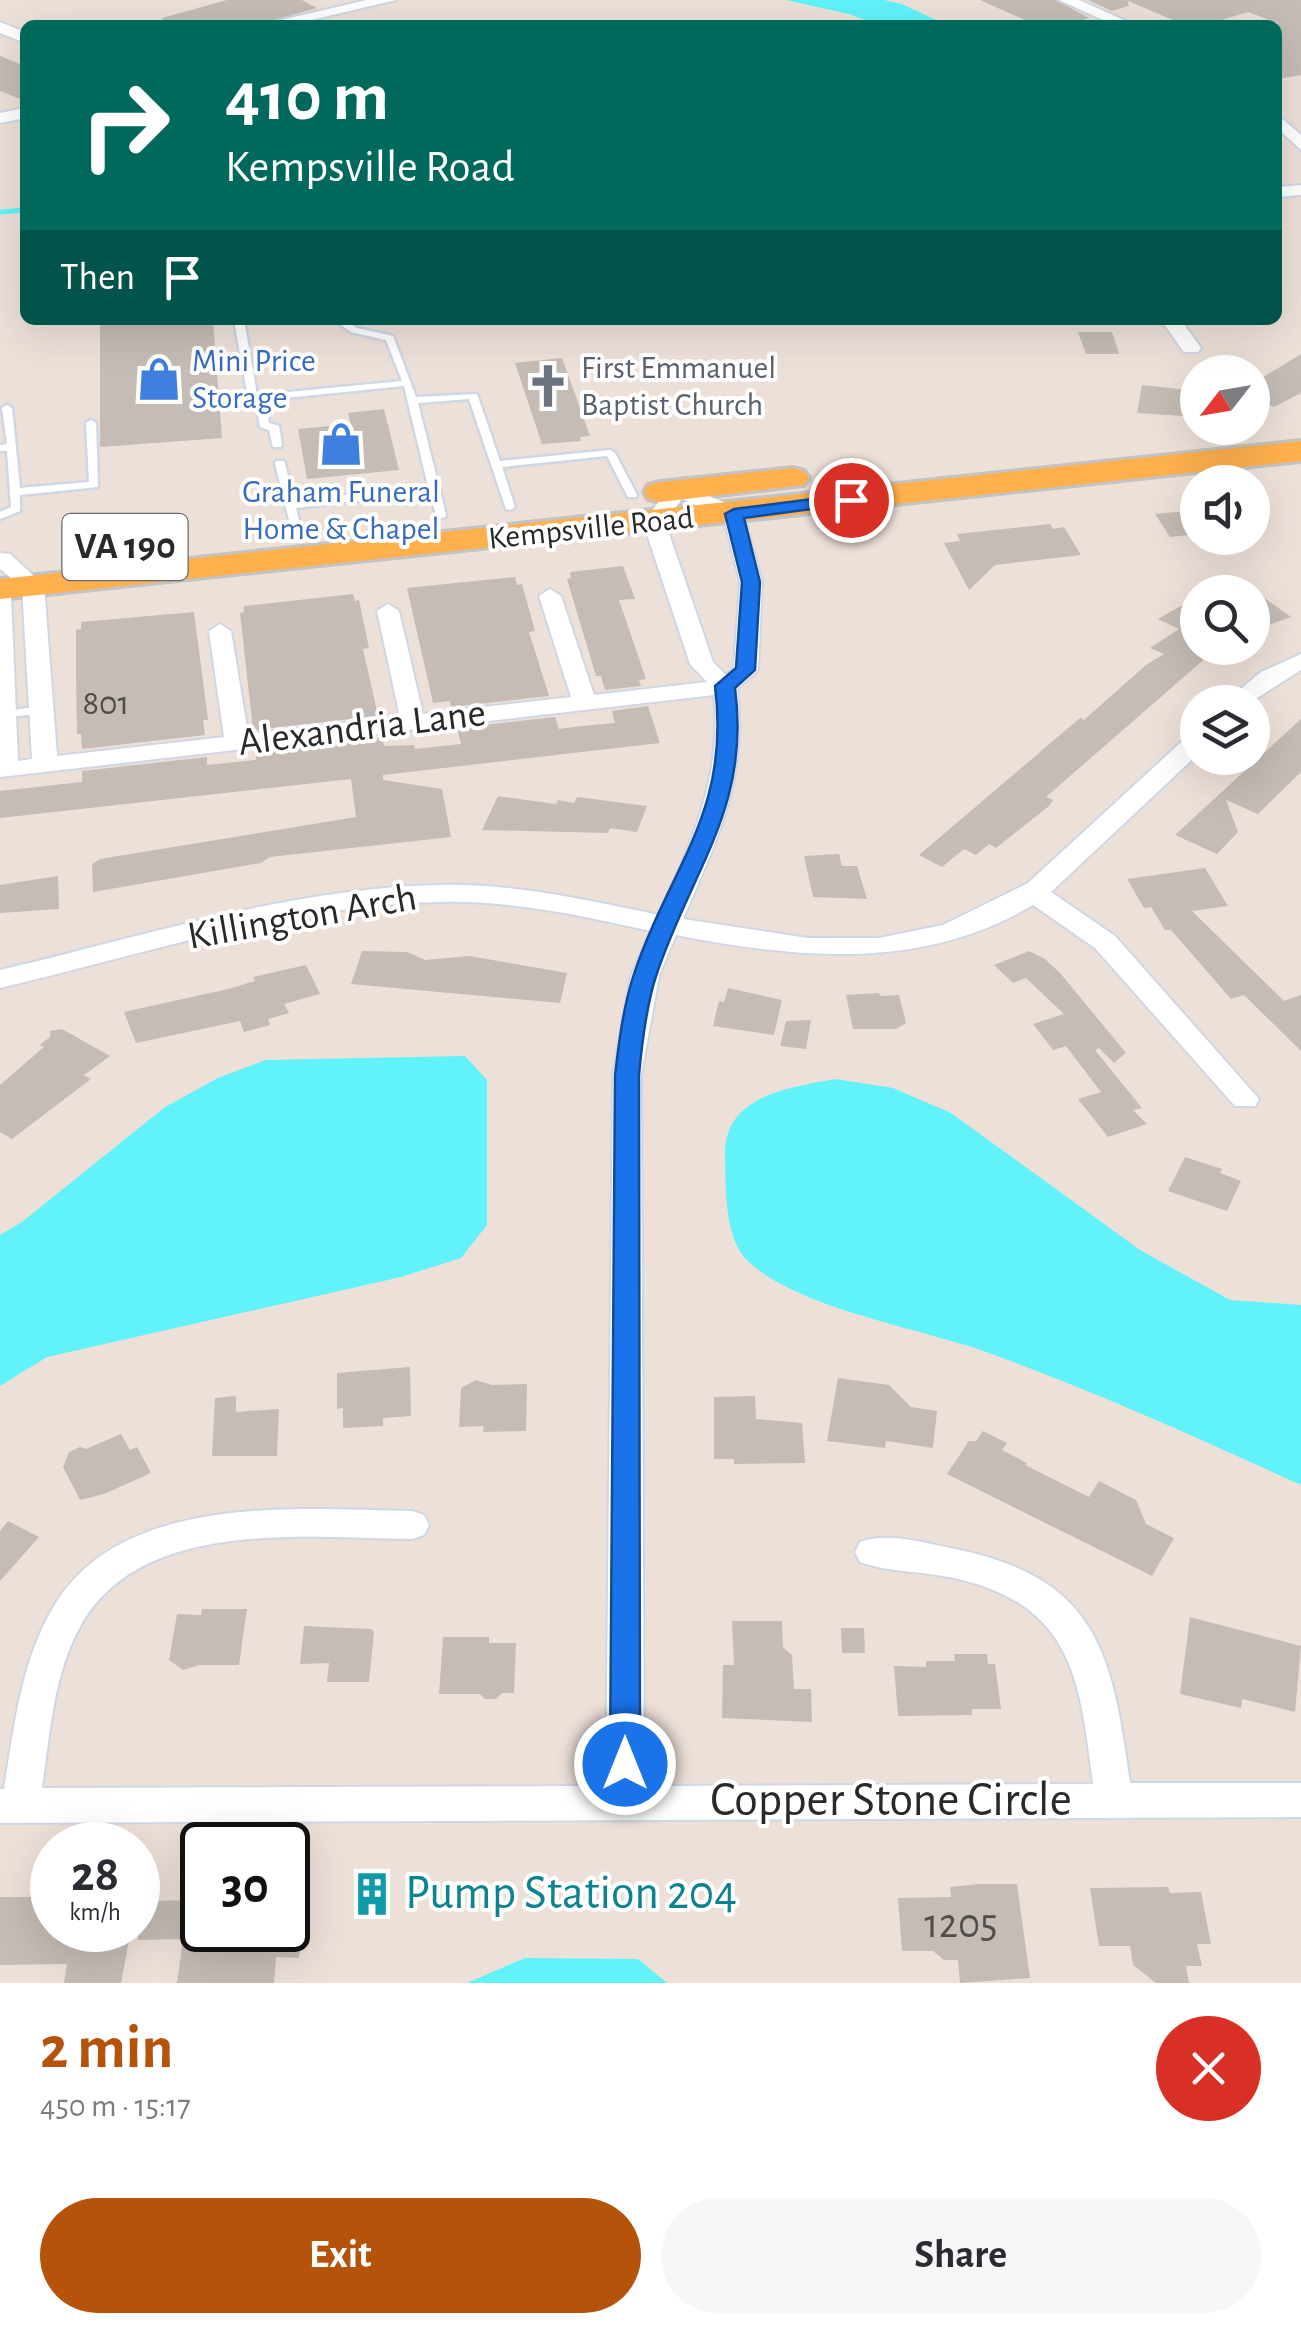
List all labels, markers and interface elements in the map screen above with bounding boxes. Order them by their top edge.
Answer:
icon: right [60,60,190,190]
text: 410 m [225,63,389,133]
text: Kempsville Road [225,145,515,190]
icon: arrive [155,250,210,305]
text: Then [60,259,135,297]
place label: Mini Price Storage [192,345,316,414]
place label: First Emmanuel Baptist Church [581,352,776,421]
shop icon: Mini Price Storage [135,355,183,403]
north arrow [1180,355,1270,445]
map controls [1180,355,1270,775]
church icon: First Emmanuel Baptist Church [524,362,572,410]
shop icon: Graham Funeral Home & Chapel [317,420,365,468]
pin [809,458,894,543]
button: sound [1180,465,1270,555]
icon: arrive [824,473,879,528]
place label: Graham Funeral Home & Chapel [242,476,440,545]
street label: Kempsville Road [487,501,695,555]
road number: VA 190 [62,514,188,580]
button: search [1180,575,1270,665]
button: layers [1180,685,1270,775]
house number: 801 [82,686,130,721]
street label: Alexandria Lane [236,693,488,763]
street label: Killington Arch [184,877,420,957]
position arrow [573,1712,677,1816]
street label: Copper Stone Circle [710,1777,1072,1825]
speed limit sign: 30 [180,1822,310,1952]
text: 28 [71,1850,119,1900]
building icon: Pump Station 204 [348,1870,396,1918]
place label: Pump Station 204 [405,1870,737,1918]
text: km/h [69,1900,121,1925]
house number: 1205 [924,1903,998,1945]
button: close [1156,2016,1261,2121]
text: 2 min [40,2019,173,2079]
text: 450 m · 15:17 [40,2090,191,2122]
button: Exit [40,2198,641,2313]
button: Share [661,2198,1261,2313]

